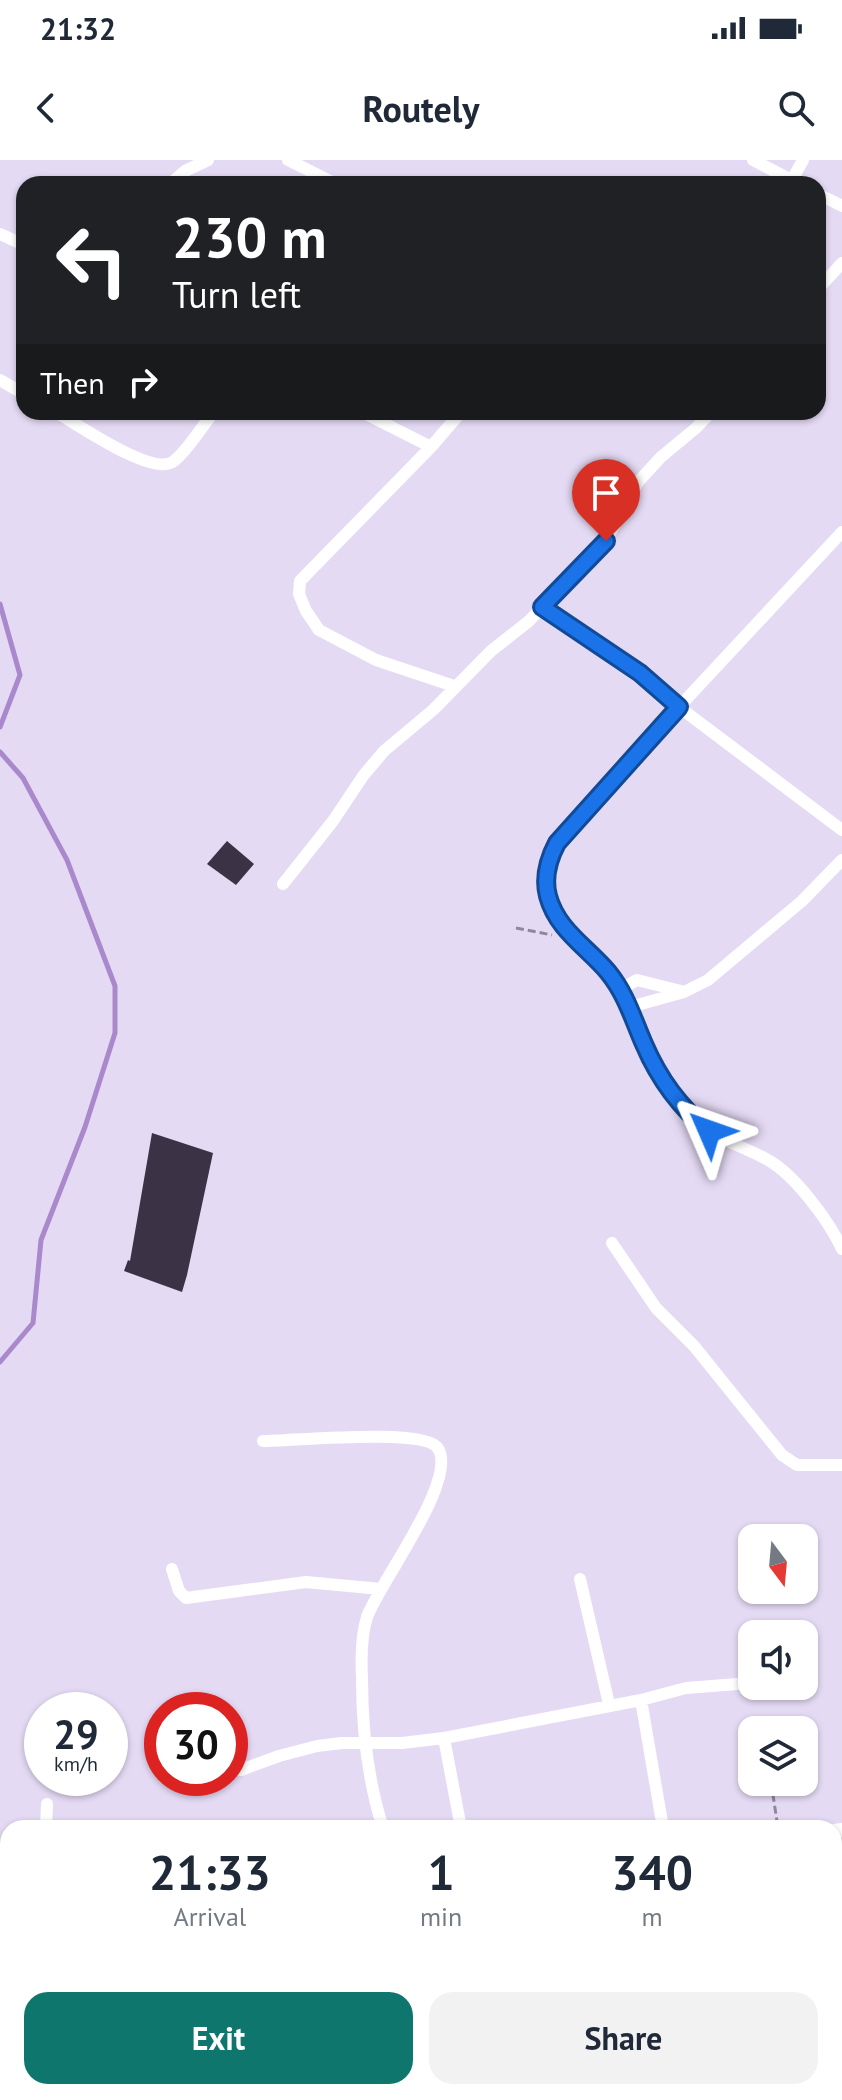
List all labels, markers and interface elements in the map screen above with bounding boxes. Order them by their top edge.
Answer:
text: 21:32 [40,9,116,48]
text: Routely [362,85,480,132]
icon: back [24,86,68,130]
icon: search [774,86,818,130]
text: 230 m [172,201,327,273]
icon: left [40,208,144,312]
text: Turn left [172,271,301,318]
icon: right [121,360,165,404]
text: Then [40,363,105,402]
pin [572,459,640,541]
icon: arrive [584,471,628,515]
position arrow [667,1089,751,1173]
north arrow [738,1524,818,1604]
map controls [738,1524,818,1796]
button: sound [738,1620,818,1700]
speed limit sign: 30 [144,1692,248,1796]
text: 29 [53,1708,99,1760]
button: layers [738,1716,818,1796]
text: km/h [54,1751,98,1777]
text: 21:33 [149,1841,271,1903]
text: 1 [427,1841,455,1903]
text: 340 [611,1841,693,1903]
text: Arrival [174,1900,246,1933]
text: min [420,1900,462,1933]
text: m [642,1900,663,1933]
button: Exit [24,1992,413,2084]
button: Share [429,1992,818,2084]

